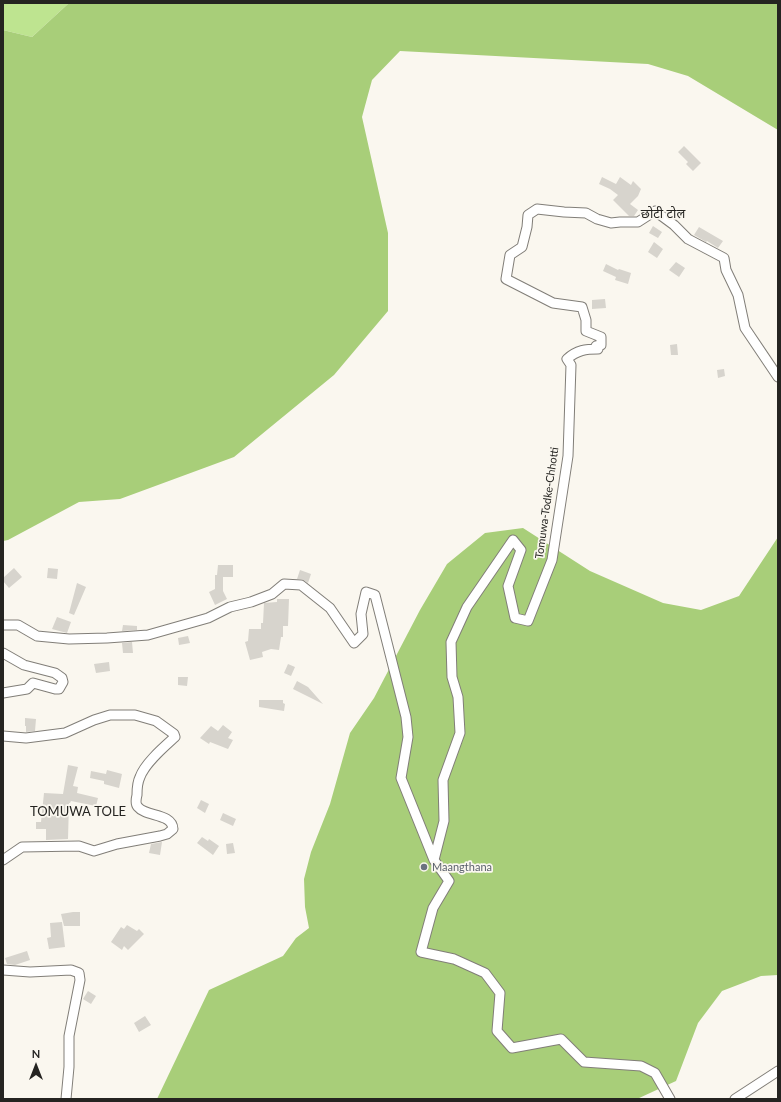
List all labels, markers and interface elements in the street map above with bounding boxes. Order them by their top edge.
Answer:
district label: छोटी टोल [641,206,685,222]
street label: Tomuwa-Todke-Chhotti [533,446,561,560]
district label: TOMUWA TOLE [24,804,132,820]
place label: Maangthana [432,860,492,874]
marker: Maangthana [419,862,429,872]
north arrow [16,1046,56,1086]
text: N [32,1047,40,1060]

